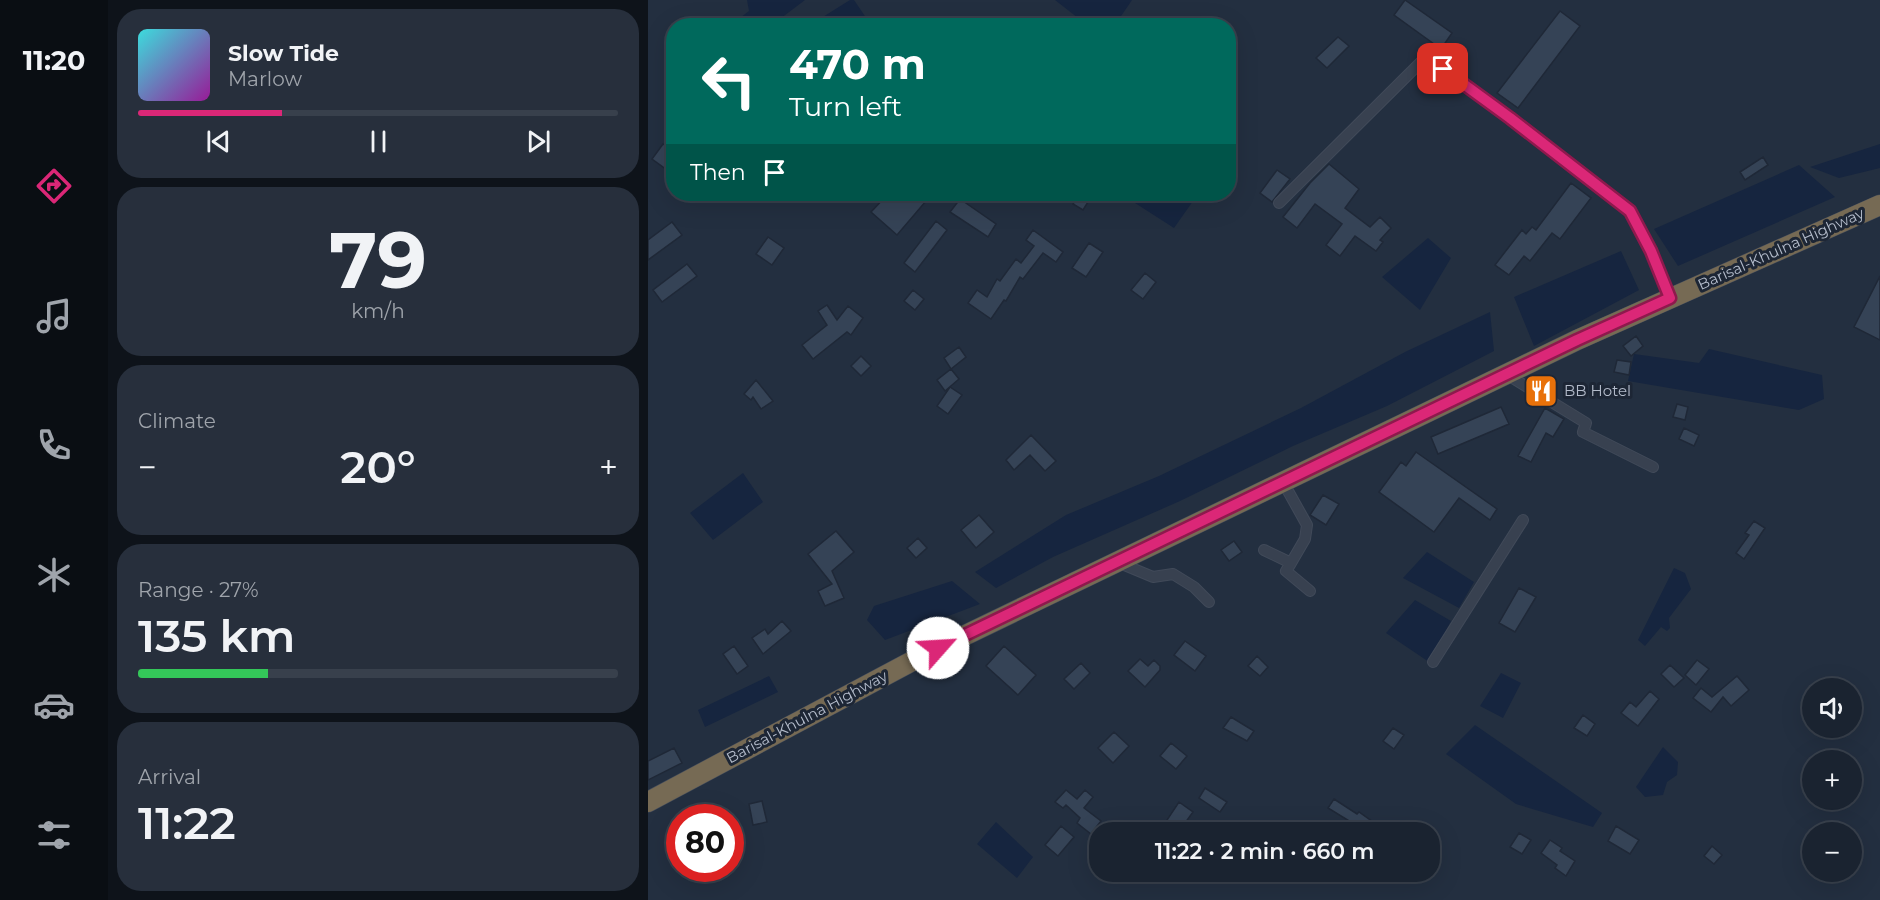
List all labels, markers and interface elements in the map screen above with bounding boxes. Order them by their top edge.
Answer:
text: 470 m [789,38,926,90]
text: Slow Tide [228,40,339,67]
icon: left [690,42,768,120]
pin [1417,43,1468,94]
text: 11:20 [23,44,85,77]
icon: arrive [1426,52,1459,85]
text: Marlow [228,67,302,91]
text: Turn left [789,90,902,123]
icon: previous [202,125,235,158]
icon: pause [362,125,395,158]
icon: next [522,125,555,158]
icon: arrive [758,156,791,189]
text: Then [690,159,746,186]
icon: directions [33,165,75,207]
street label: Barisal-Khulna Highway [1695,203,1868,294]
text: 79 [329,212,427,308]
icon: music [33,295,75,337]
text: km/h [351,299,405,323]
restaurant icon: BB Hotel [1523,373,1559,409]
place label: BB Hotel [1564,381,1631,400]
text: Climate [138,409,216,433]
icon: phone [33,424,75,466]
text: 20° [340,439,416,494]
text: − [138,447,157,487]
text: + [599,447,618,487]
icon: climate [33,554,75,596]
text: Range · 27% [138,578,259,602]
text: 135 km [138,608,295,663]
position arrow [906,616,970,680]
street label: Barisal-Khulna Highway [723,666,891,767]
map controls [1802,678,1862,882]
button: sound [1802,678,1862,738]
icon: car [33,684,75,726]
button: + [1802,750,1862,810]
text: Arrival [138,765,201,789]
text: 11:22 [138,795,236,850]
speed limit sign: 80 [666,804,744,882]
icon: filters [33,814,75,856]
button: − [1802,822,1862,882]
text: 11:22 · 2 min · 660 m [1155,838,1374,865]

